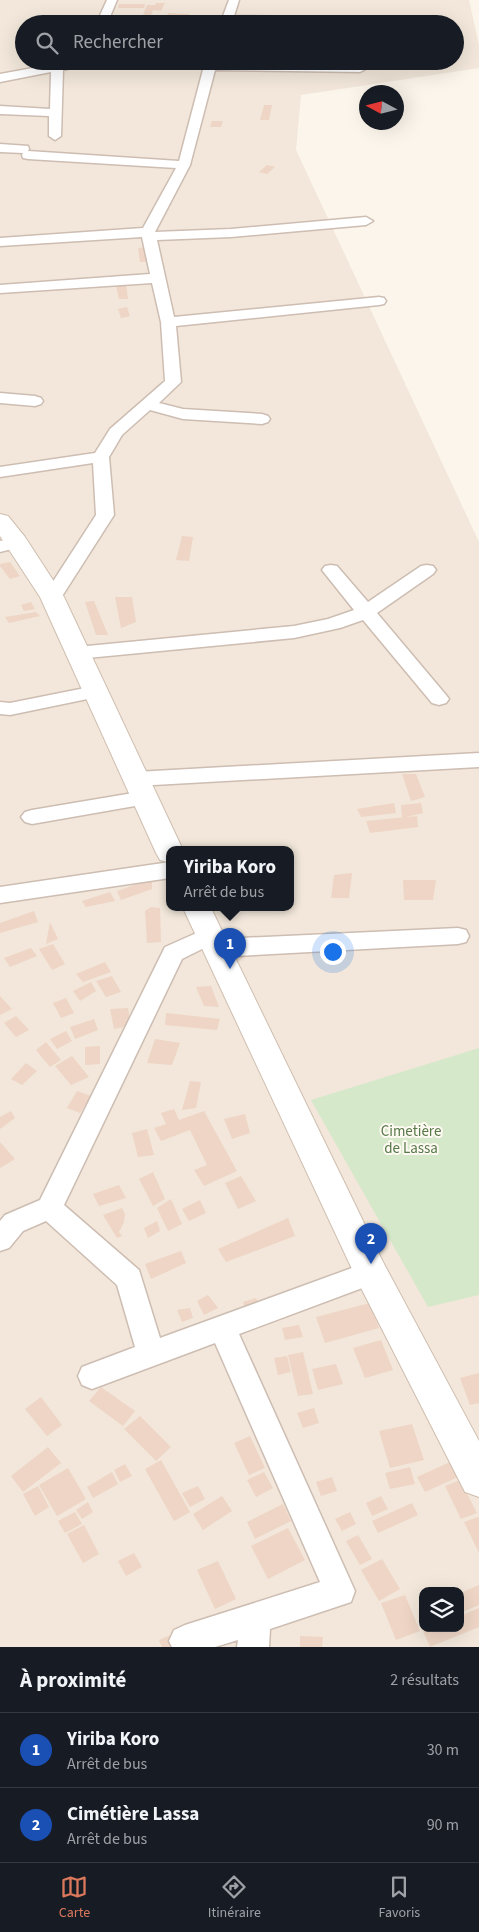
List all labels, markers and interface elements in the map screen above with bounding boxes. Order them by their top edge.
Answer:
search box [15,15,464,70]
icon: search [33,29,61,57]
text: Rechercher [73,29,163,56]
north arrow [359,85,404,130]
popup [166,846,294,911]
text: Yiriba Koro [184,854,276,881]
text: Arrêt de bus [184,881,264,903]
pin: 1 [214,928,246,969]
your location [320,939,346,965]
park label: Cimetière de Lassa [381,1121,441,1159]
pin: 2 [355,1223,387,1264]
map controls [419,1587,464,1632]
button: layers [419,1587,464,1632]
text: À proximité [20,1665,126,1695]
text: 2 résultats [390,1669,459,1691]
text: Yiriba Koro [67,1726,159,1753]
text: 1 [32,1739,40,1761]
text: 30 m [427,1739,459,1761]
text: Arrêt de bus [67,1753,147,1775]
text: Cimétière Lassa [67,1801,199,1828]
text: 2 [32,1814,40,1836]
text: 90 m [427,1814,459,1836]
text: Arrêt de bus [67,1828,147,1850]
tab: Carte [59,1873,90,1923]
tab: Itinéraire [208,1873,261,1923]
tab: Favoris [378,1873,420,1923]

